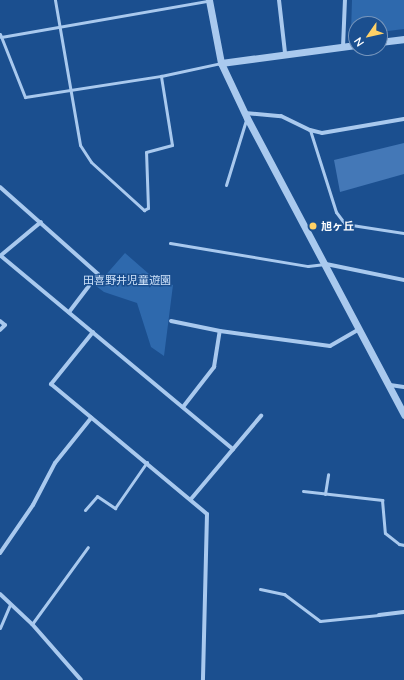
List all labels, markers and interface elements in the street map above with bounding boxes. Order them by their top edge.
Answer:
north arrow [348,16,388,56]
text: N [351,35,367,50]
place label: 旭ヶ丘 [321,219,354,233]
marker: 旭ヶ丘 [308,221,318,231]
park label: 田喜野井児童遊園 [83,273,171,287]

